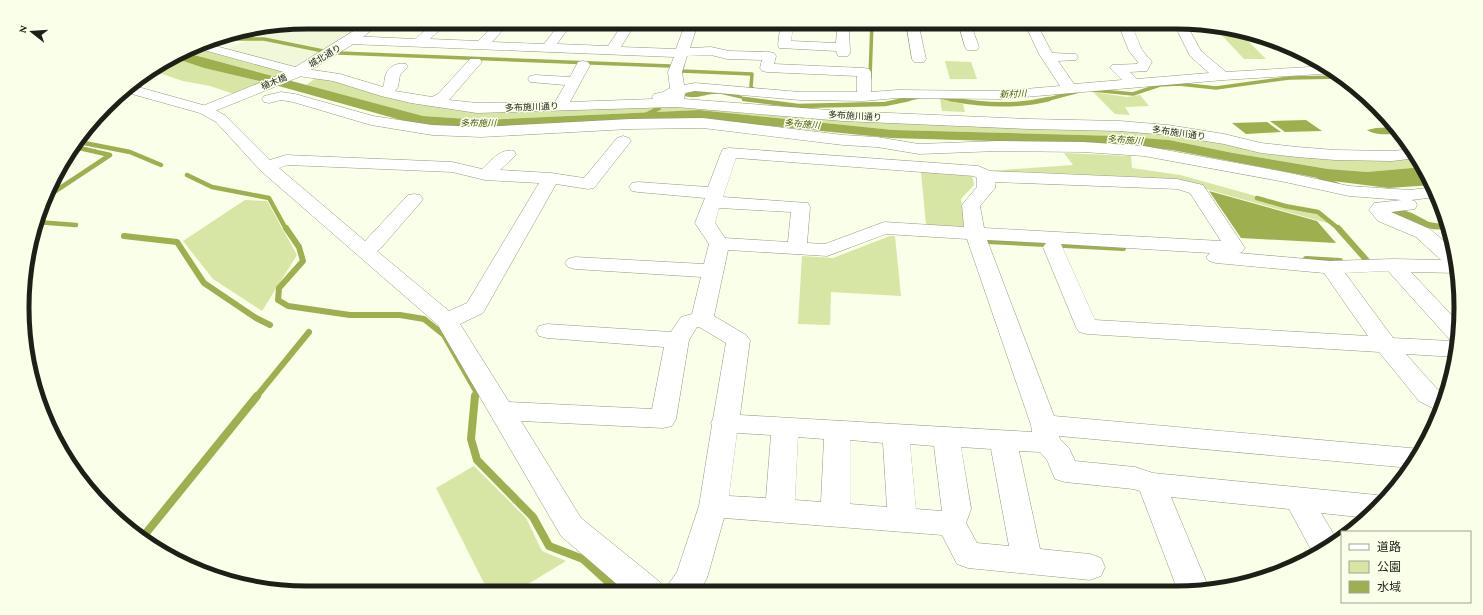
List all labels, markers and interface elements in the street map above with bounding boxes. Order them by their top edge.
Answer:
north arrow [12,12,52,52]
text: N [16,23,29,34]
street label: 城北通り [307,42,343,70]
street label: 植木橋 [259,71,288,92]
water label: 新村川 [999,88,1028,99]
street label: 多布施川通り [505,101,559,113]
street label: 多布施川通り [828,110,882,122]
water label: 多布施川 [784,117,821,131]
water label: 多布施川 [460,118,497,128]
street label: 多布施川通り [1152,124,1206,142]
water label: 多布施川 [1107,134,1144,146]
legend [1341,531,1471,603]
text: 道路 [1377,540,1401,554]
text: 公園 [1377,560,1401,574]
text: 水域 [1377,580,1401,594]

